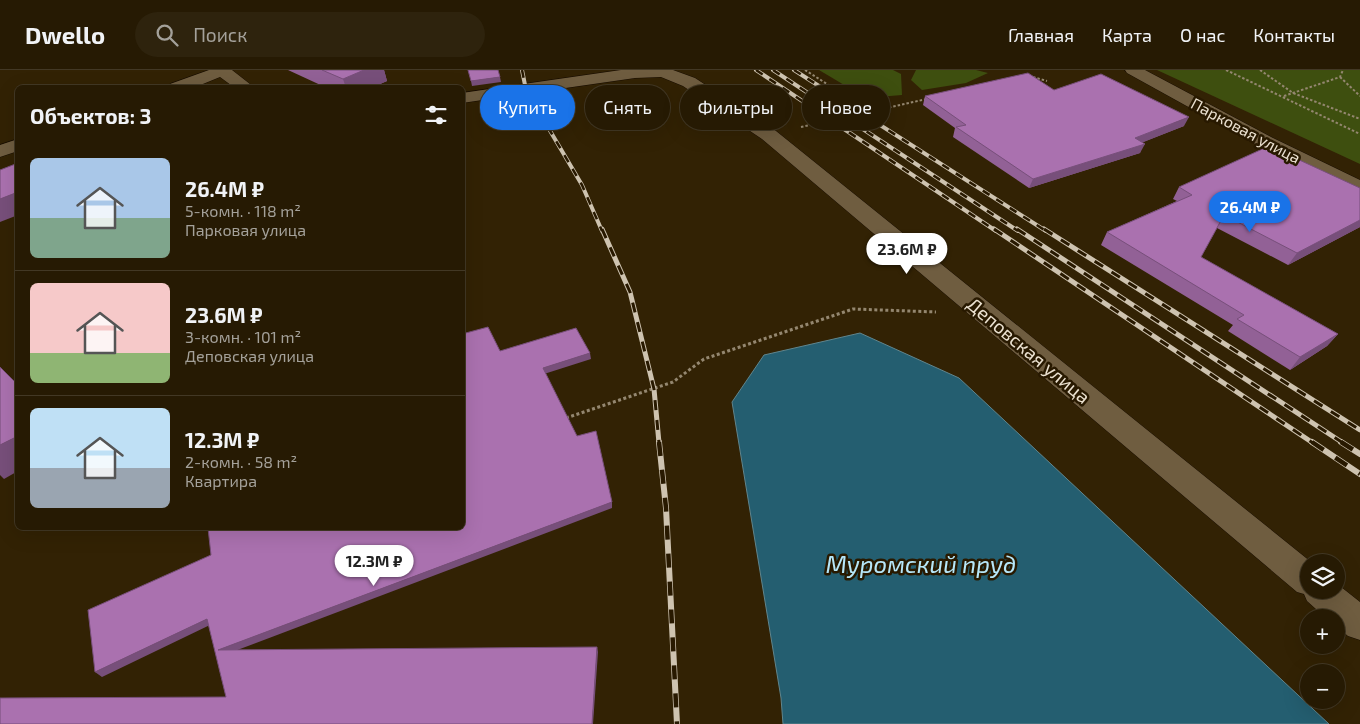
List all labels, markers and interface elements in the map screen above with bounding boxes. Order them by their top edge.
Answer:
search box [135,12,485,57]
text: Dwello [25,20,105,49]
icon: search [153,21,181,49]
text: Поиск [193,23,247,46]
text: Главная [1008,24,1074,46]
text: Карта [1102,24,1152,46]
text: О нас [1180,24,1225,46]
text: Контакты [1253,24,1335,46]
chip: Купить [480,85,575,130]
chip: Снять [585,85,670,130]
chip: Фильтры [680,85,792,130]
chip: Новое [802,85,890,130]
street label: Парковая улица [1188,93,1304,168]
icon: filters [422,101,450,129]
text: Объектов: 3 [30,103,152,128]
text: 26.4M ₽ [185,176,264,201]
icon: home [70,178,130,238]
pin: 26.4M ₽ [1204,190,1296,233]
text: 26.4M ₽ [1220,197,1280,216]
text: 5-комн. · 118 m² [185,201,301,220]
text: Парковая улица [185,220,306,239]
pin: 23.6M ₽ [861,232,953,275]
text: 23.6M ₽ [877,239,937,258]
street label: Деповская улица [962,292,1095,409]
text: 23.6M ₽ [185,302,263,327]
icon: home [70,303,130,363]
text: 3-комн. · 101 m² [185,327,301,346]
text: Деповская улица [185,346,314,365]
text: 12.3M ₽ [185,427,259,452]
icon: home [70,428,130,488]
text: 2-комн. · 58 m² [185,452,297,471]
text: Квартира [185,471,257,490]
pin: 12.3M ₽ [328,544,420,587]
water label: Муромский пруд [826,549,1016,578]
text: 12.3M ₽ [346,551,402,570]
map controls [1300,554,1345,709]
button: layers [1300,554,1345,599]
button: + [1300,609,1345,654]
button: − [1300,664,1345,709]

